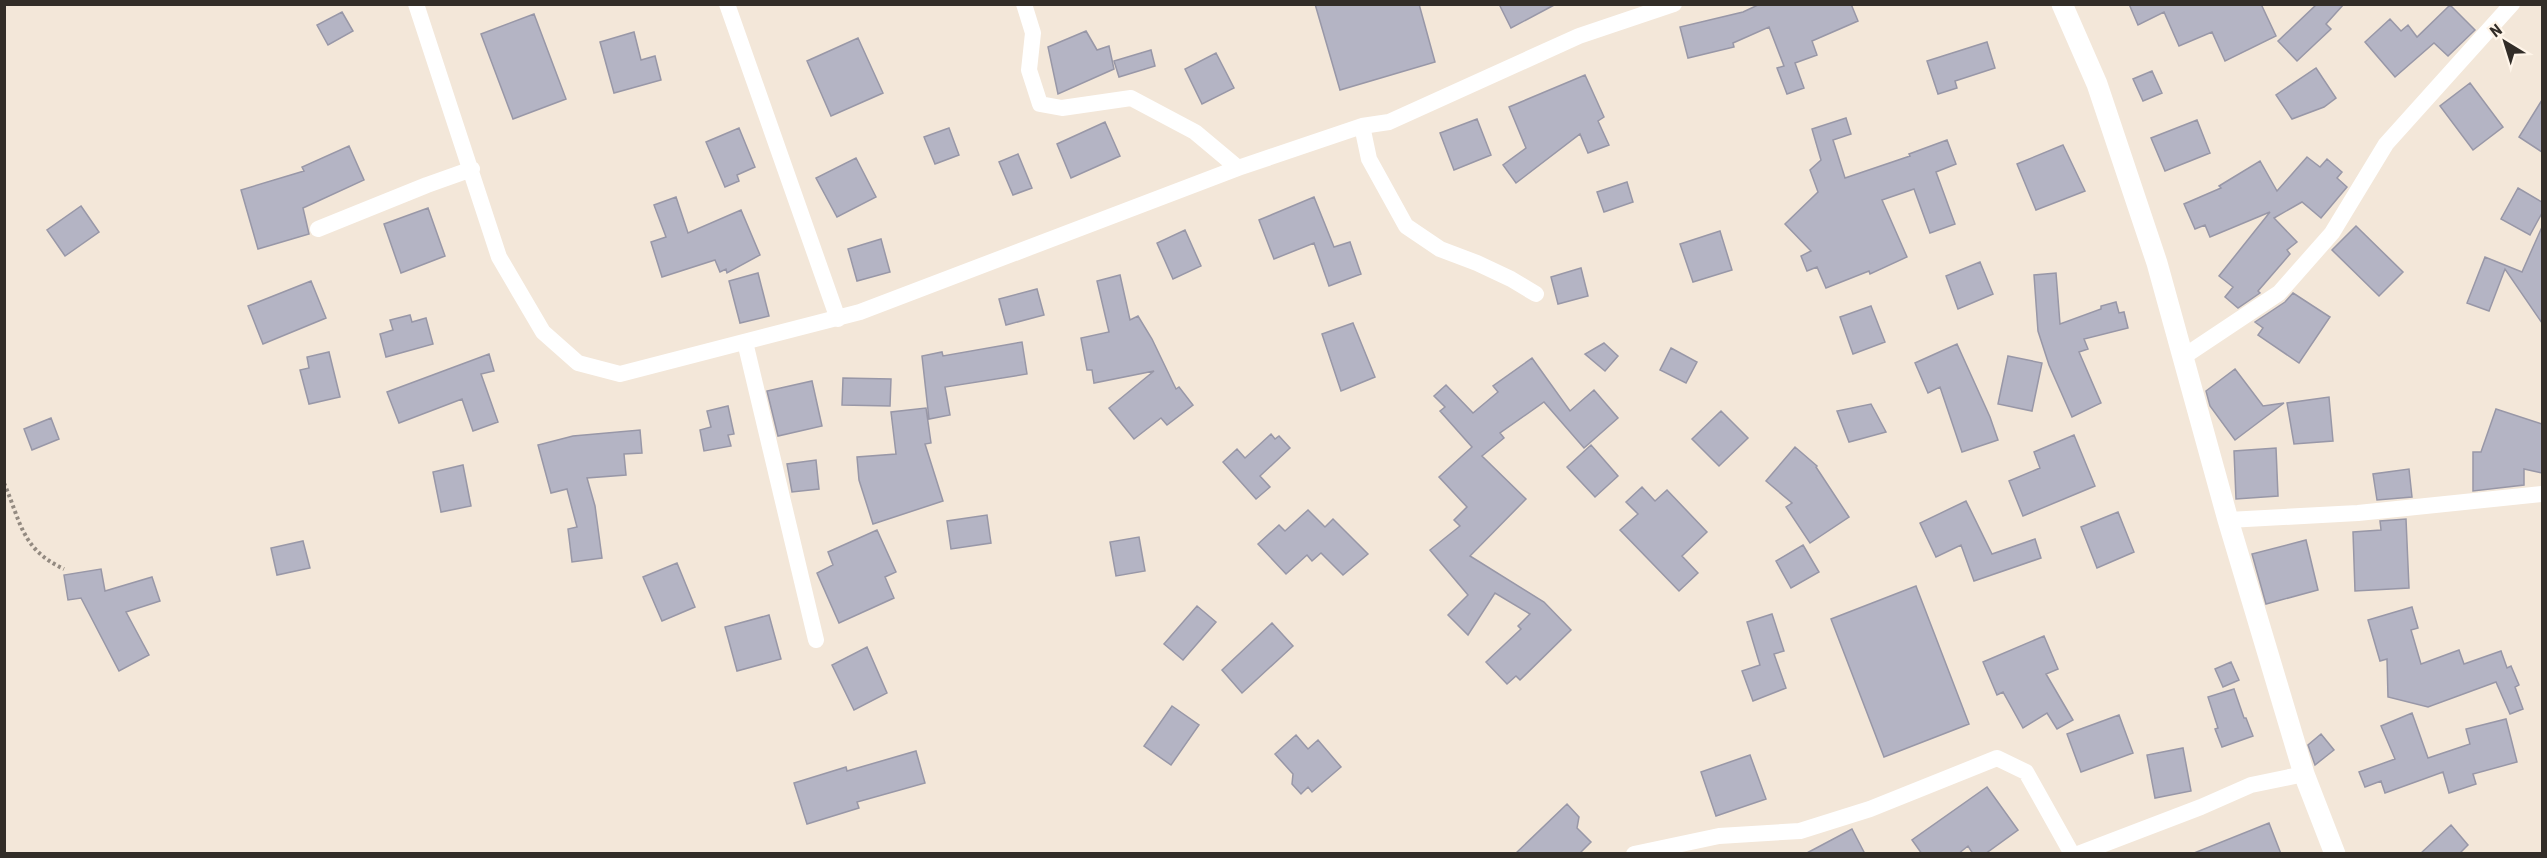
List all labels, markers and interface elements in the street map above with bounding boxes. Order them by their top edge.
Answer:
north arrow [2475,12,2535,72]
text: N [2486,20,2506,41]

